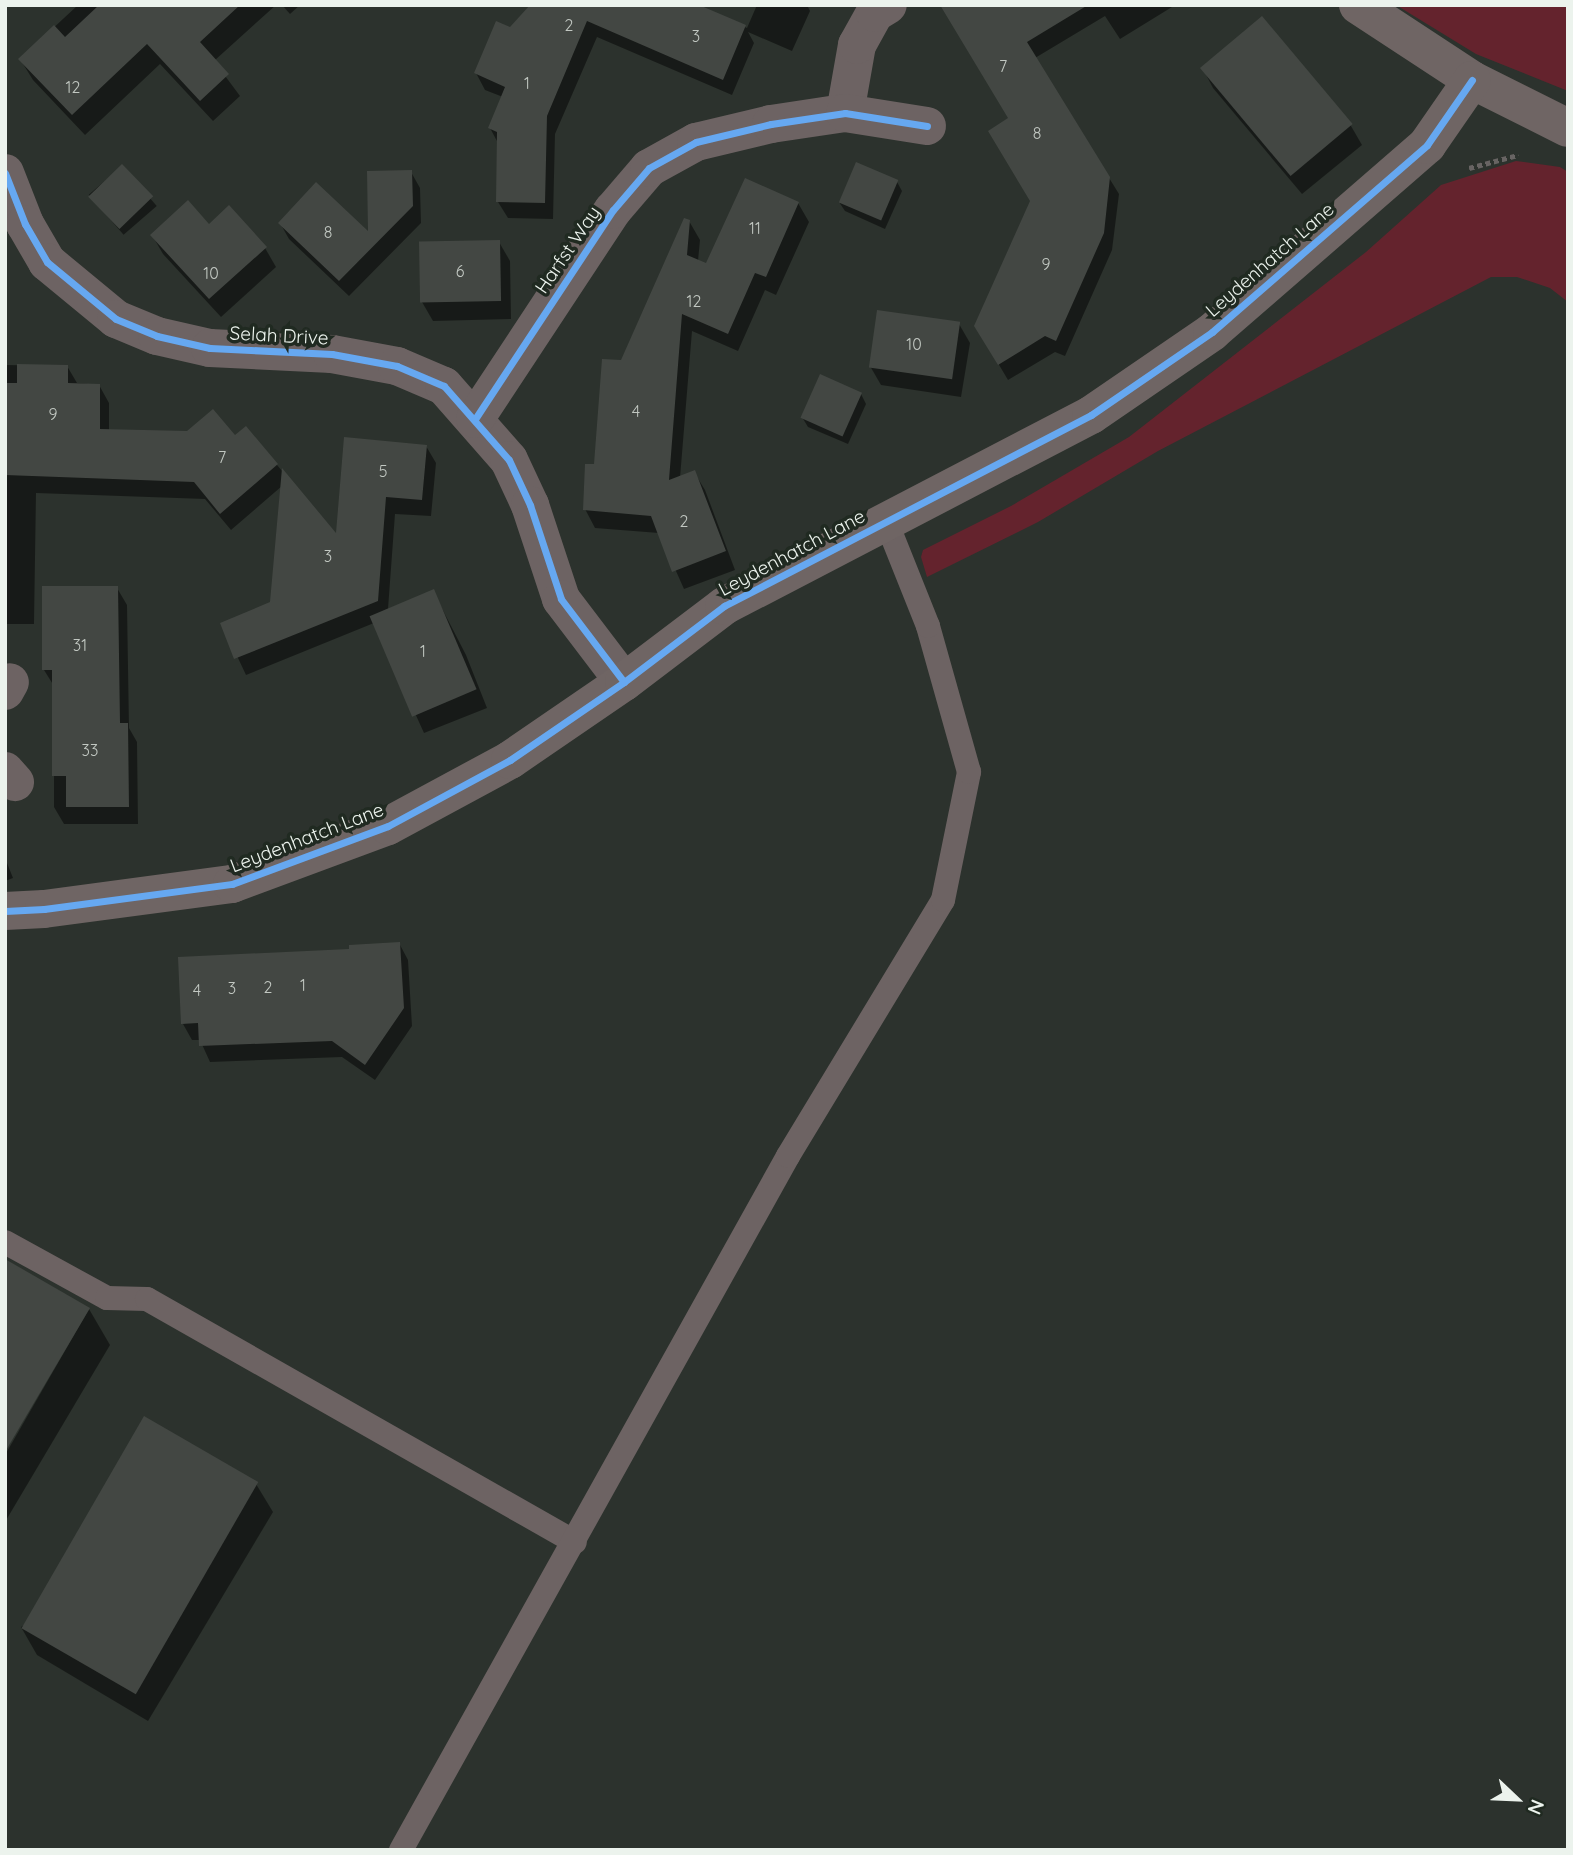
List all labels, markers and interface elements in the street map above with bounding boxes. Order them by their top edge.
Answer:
house number: 2 [565,15,573,35]
house number: 3 [692,26,700,46]
house number: 7 [999,56,1007,76]
house number: 1 [524,73,530,93]
house number: 12 [66,77,80,97]
house number: 8 [1033,123,1041,143]
street label: Leydenhatch Lane [1201,198,1339,322]
street label: Harfst Way [530,202,606,298]
house number: 11 [749,218,761,238]
house number: 8 [324,222,332,242]
house number: 9 [1042,254,1050,274]
house number: 6 [456,261,464,281]
house number: 10 [203,263,219,283]
house number: 12 [687,291,701,311]
street label: Selah Drive [229,322,329,350]
house number: 10 [906,334,922,354]
house number: 4 [632,401,640,421]
house number: 9 [49,404,57,424]
house number: 7 [218,447,226,467]
house number: 5 [379,461,387,481]
street label: Leydenhatch Lane [715,505,869,601]
house number: 2 [680,511,688,531]
house number: 3 [324,546,332,566]
house number: 31 [73,635,87,655]
house number: 1 [420,641,426,661]
house number: 33 [82,740,98,760]
street label: Leydenhatch Lane [227,798,387,878]
house number: 1 [300,975,306,995]
house number: 2 [264,977,272,997]
house number: 3 [228,978,236,998]
house number: 4 [193,980,201,1000]
north arrow [1482,1764,1552,1834]
text: N [1523,1796,1550,1818]

